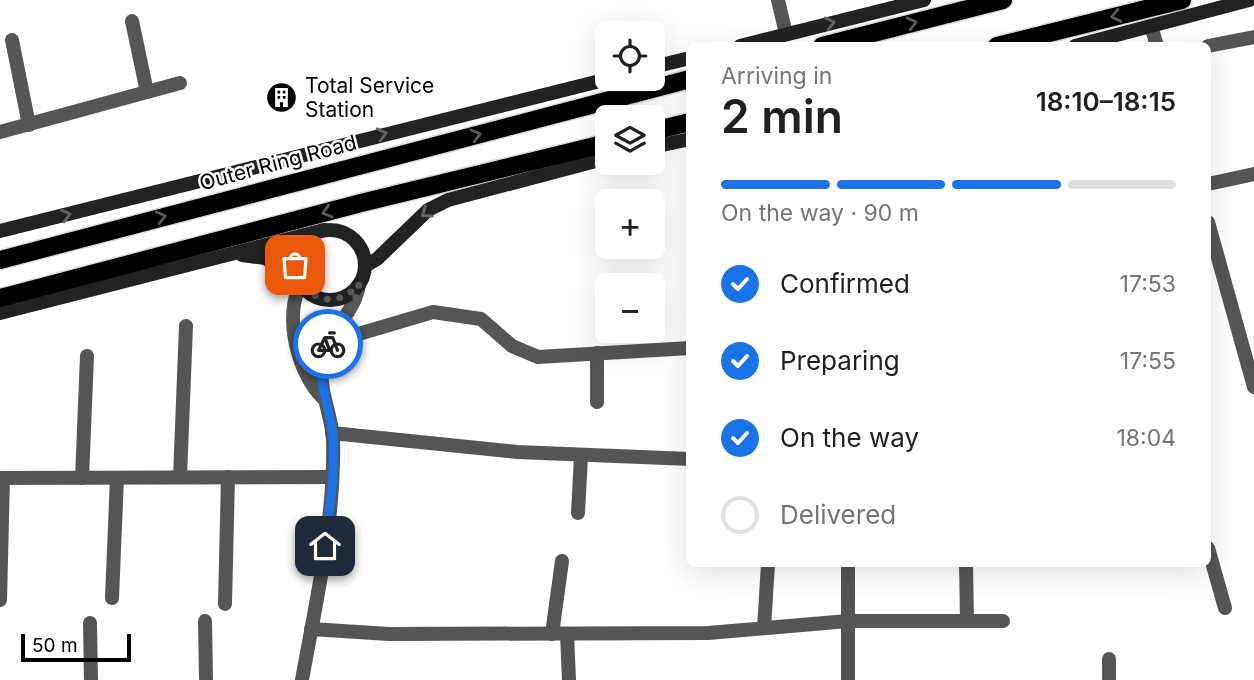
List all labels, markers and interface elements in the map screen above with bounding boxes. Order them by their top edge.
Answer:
one-way arrow [1110,8,1122,23]
one-way arrow [824,17,836,31]
one-way arrow [906,17,918,31]
map controls [595,21,665,343]
button: locate [595,21,665,91]
text: Arriving in [721,62,832,90]
place label: Total Service Station [305,73,434,122]
building icon: Total Service Station [265,81,299,115]
text: 18:10–18:15 [1036,86,1176,117]
text: 2 min [721,88,843,144]
button: layers [595,105,665,175]
one-way arrow [376,128,388,143]
one-way arrow [470,129,482,143]
street label: Outer Ring Road [197,130,359,196]
button: + [595,189,665,259]
text: On the way · 90 m [721,199,919,227]
one-way arrow [321,204,333,218]
one-way arrow [421,205,434,217]
one-way arrow [60,209,72,223]
one-way arrow [155,211,167,225]
pin [265,235,325,295]
icon: bag [276,246,314,284]
icon: check [721,265,759,303]
text: Confirmed [780,268,910,299]
text: 17:53 [1120,270,1176,298]
button: − [595,273,665,343]
courier [293,309,363,379]
icon: bike [309,325,347,363]
icon: check [721,342,759,380]
text: Preparing [780,345,900,376]
text: 17:55 [1120,347,1176,375]
icon: check [721,419,759,457]
text: On the way [780,422,919,453]
text: 18:04 [1116,424,1176,452]
text: Delivered [780,499,896,530]
pin [295,516,355,576]
icon: home [306,527,344,565]
scale bar [21,631,131,663]
text: 50 m [32,634,78,657]

